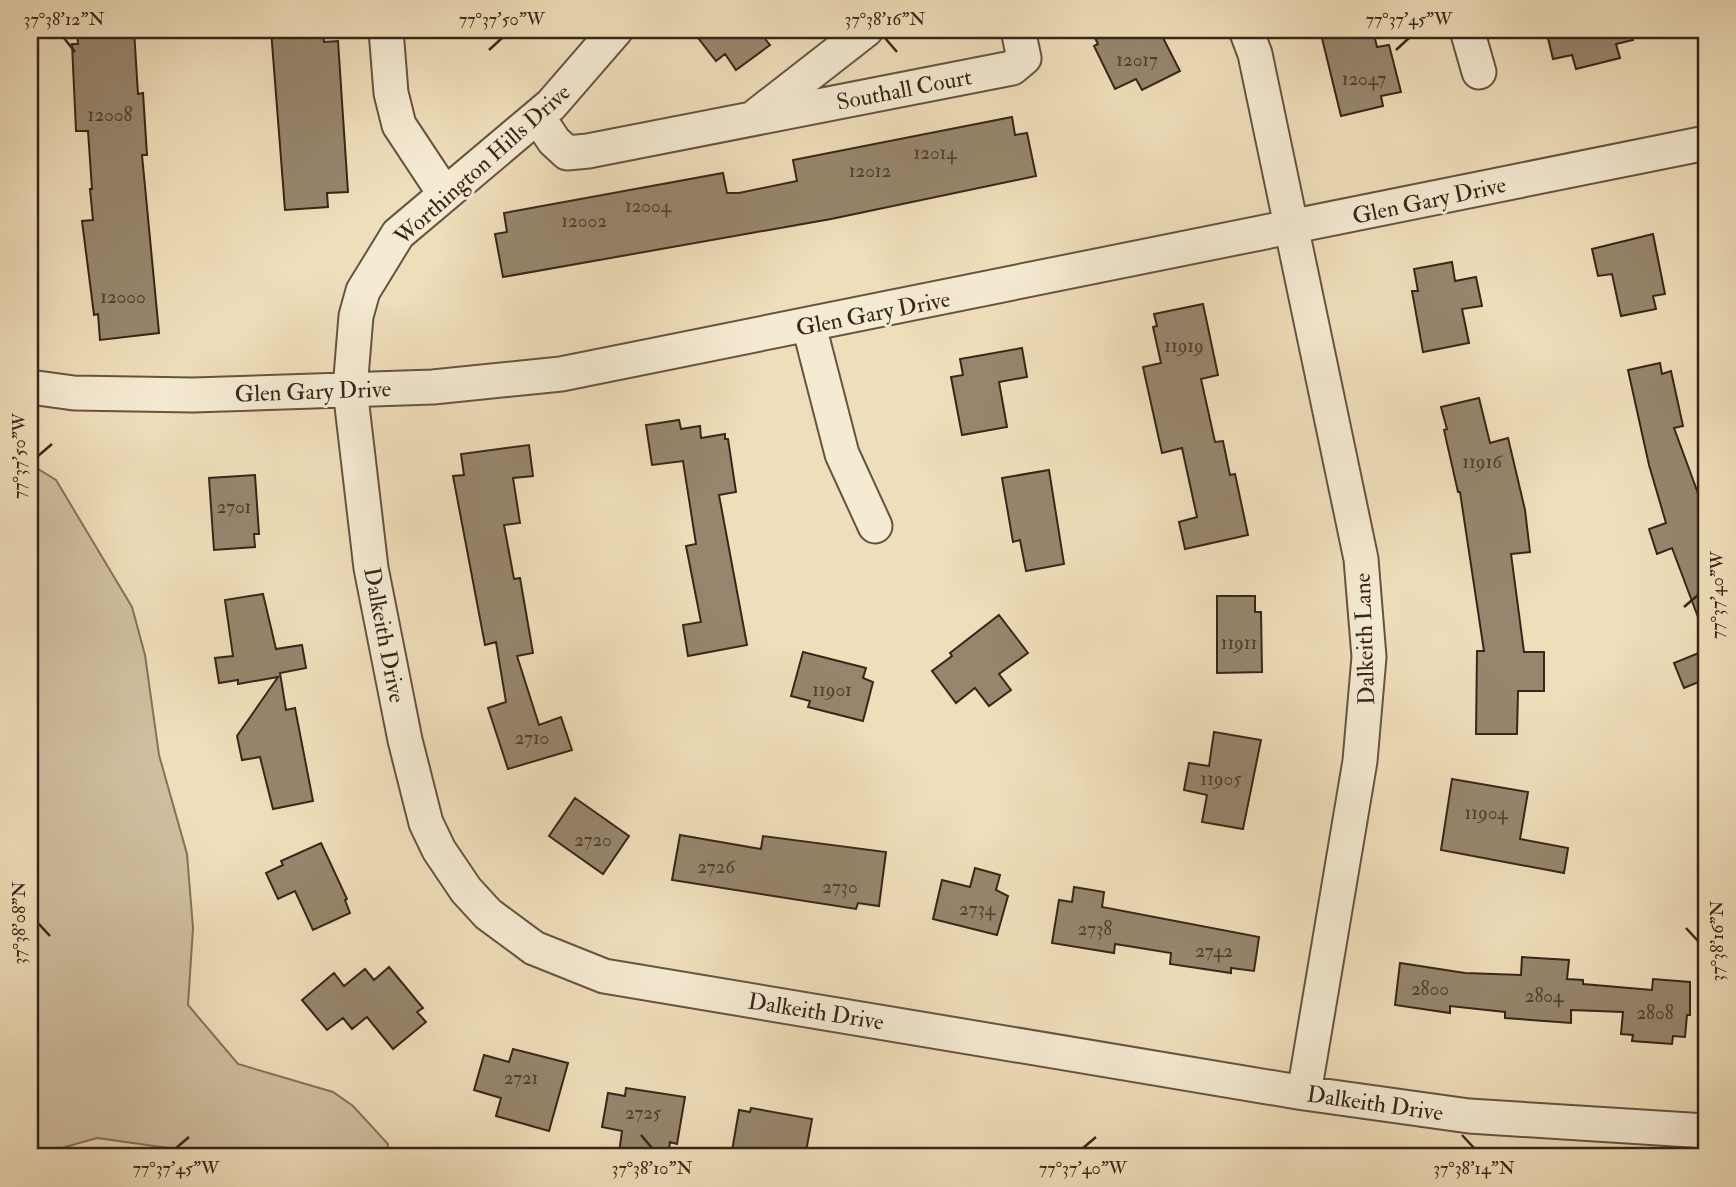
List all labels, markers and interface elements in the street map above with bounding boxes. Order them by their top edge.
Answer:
text: 37°38'12"N [23,8,105,31]
text: 77°37'50"W [459,8,546,31]
text: 37°38'16"N [845,8,925,31]
text: 77°37'45"W [1366,8,1453,31]
house number: 12017 [1116,48,1158,72]
street label: Southall Court [834,62,974,117]
house number: 12047 [1342,67,1387,91]
street label: Worthington Hills Drive [388,77,577,252]
house number: 12008 [88,103,132,127]
house number: 12014 [913,141,957,165]
house number: 12012 [849,159,891,183]
street label: Glen Gary Drive [1350,170,1509,231]
house number: 12004 [625,194,672,218]
house number: 12002 [561,209,607,233]
street label: Glen Gary Drive [794,284,953,343]
house number: 12000 [100,285,146,309]
house number: 11919 [1164,334,1204,358]
street label: Glen Gary Drive [234,374,392,409]
text: 77°37'50"W [8,412,31,499]
house number: 11916 [1462,450,1503,474]
house number: 2701 [217,495,251,519]
text: 77°37'40"W [1706,550,1729,639]
street label: Dalkeith Drive [357,565,412,706]
street label: Dalkeith Lane [1348,572,1381,706]
house number: 11911 [1221,631,1257,655]
house number: 11901 [812,678,852,702]
house number: 2710 [515,726,549,750]
house number: 11905 [1200,767,1242,791]
house number: 11904 [1464,801,1508,825]
house number: 2720 [574,828,612,852]
house number: 2726 [697,855,736,879]
house number: 2730 [822,875,858,899]
text: 37°38'08"N [8,881,31,965]
house number: 2734 [959,897,996,921]
text: 37°38'16"N [1706,901,1729,981]
house number: 2738 [1078,917,1112,941]
house number: 2742 [1195,939,1233,963]
house number: 2800 [1411,977,1449,1001]
house number: 2804 [1525,984,1564,1008]
street label: Dalkeith Drive [746,986,886,1037]
house number: 2808 [1636,1001,1674,1025]
house number: 2721 [504,1066,538,1090]
street label: Dalkeith Drive [1305,1080,1445,1127]
house number: 2725 [625,1101,662,1125]
text: 77°37'45"W [133,1157,220,1180]
text: 37°38'10"N [611,1157,693,1180]
text: 77°37'40"W [1039,1157,1128,1180]
text: 37°38'14"N [1433,1157,1515,1180]

